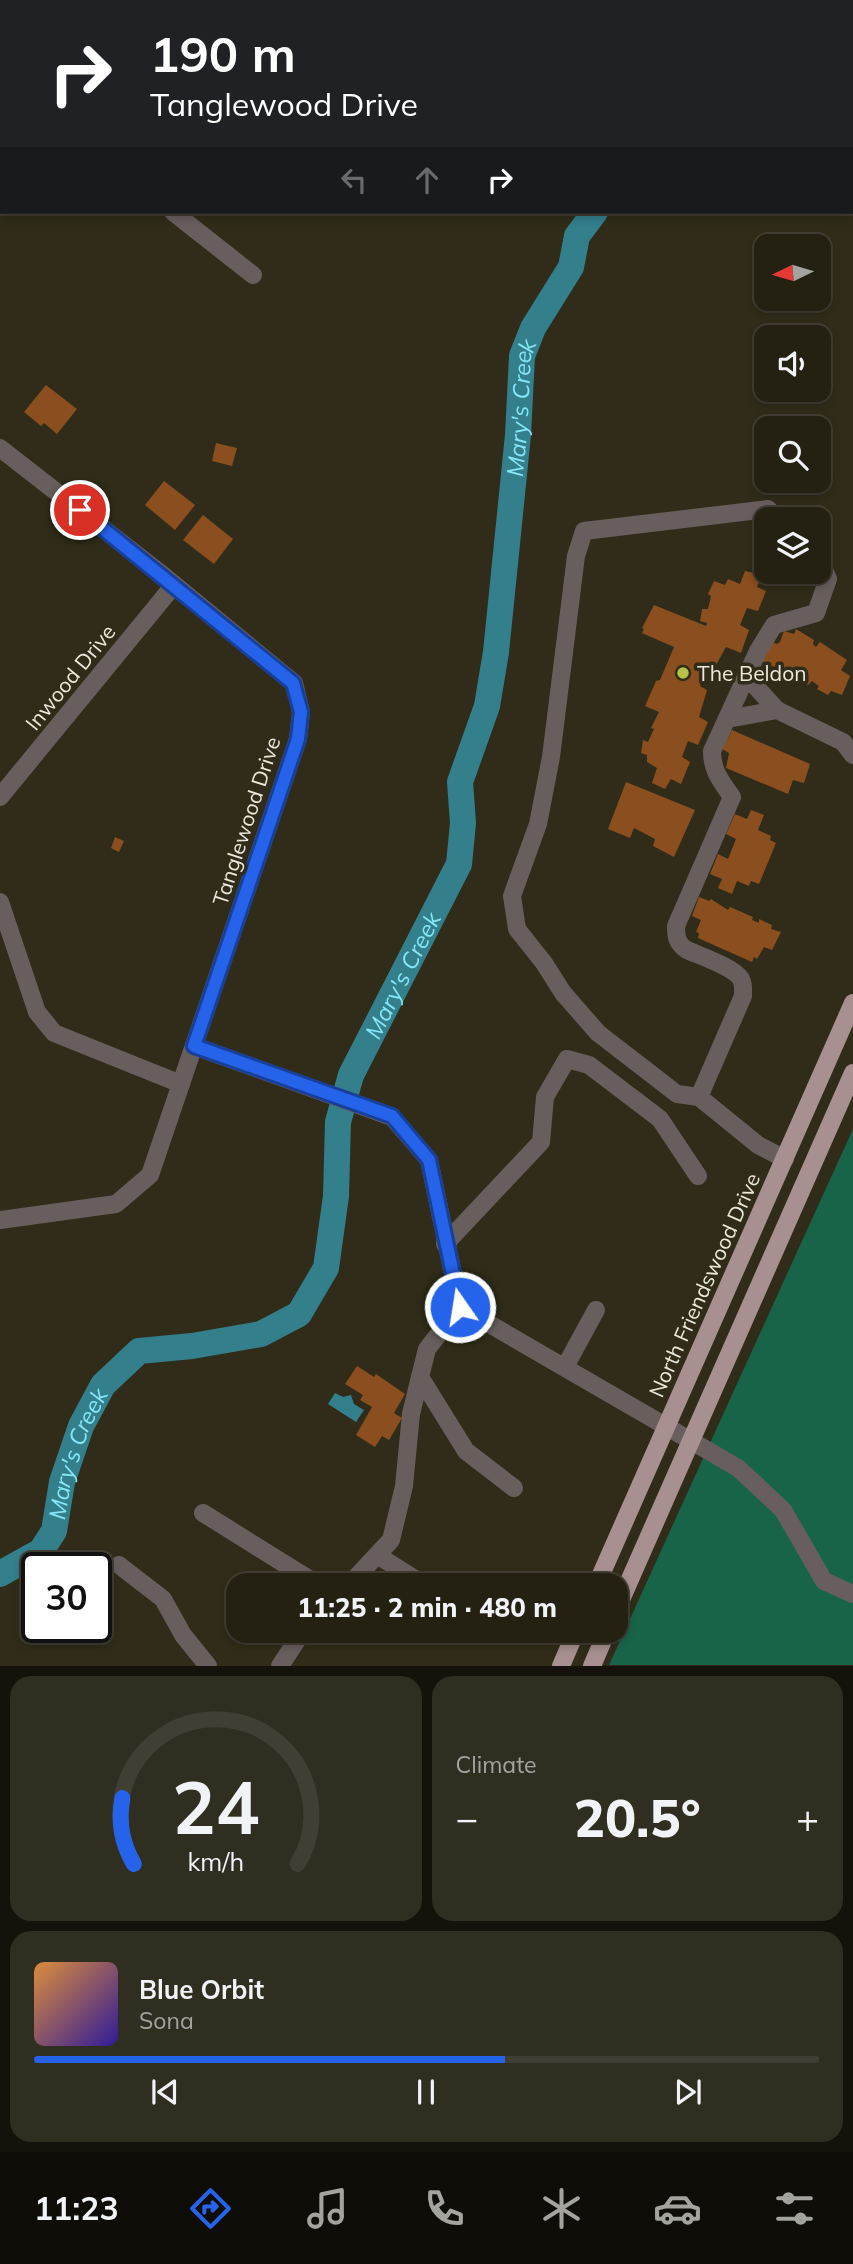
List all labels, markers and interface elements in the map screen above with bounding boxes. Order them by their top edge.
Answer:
text: 190 m [150,23,296,84]
icon: right [35,28,126,119]
text: Tanglewood Drive [150,84,418,124]
icon: left [335,161,373,199]
icon: ahead [408,161,446,199]
icon: right [481,161,519,199]
north arrow [754,234,831,312]
map controls [754,234,831,584]
button: sound [754,325,831,402]
water label: Mary's Creek [499,333,542,478]
button: search [754,416,831,493]
pin [50,480,110,540]
icon: arrive [61,491,99,529]
button: layers [754,507,831,584]
street label: Inwood Drive [19,619,121,735]
place label: The Beldon [697,660,807,686]
marker: The Beldon [675,665,691,681]
street label: Tanglewood Drive [206,733,286,909]
water label: Mary's Creek [358,906,447,1043]
street label: North Friendswood Drive [643,1169,765,1401]
position arrow [423,1270,497,1344]
water label: Mary's Creek [42,1382,114,1521]
speed limit sign: 30 [21,1552,112,1643]
text: 11:25 · 2 min · 480 m [297,1591,557,1624]
text: Climate [456,1750,537,1779]
text: 24 [172,1762,259,1853]
text: 20.5° [574,1785,701,1850]
text: − [456,1794,478,1842]
text: + [796,1794,819,1842]
text: km/h [187,1846,244,1877]
text: Blue Orbit [139,1973,264,2006]
text: Sona [139,2006,194,2035]
icon: previous [146,2073,184,2111]
icon: pause [407,2073,445,2111]
icon: next [669,2073,707,2111]
icon: directions [186,2184,235,2233]
icon: music [303,2184,352,2233]
icon: phone [420,2184,469,2233]
icon: climate [537,2184,586,2233]
icon: car [653,2184,702,2233]
icon: filters [770,2184,819,2233]
text: 11:23 [34,2188,119,2228]

